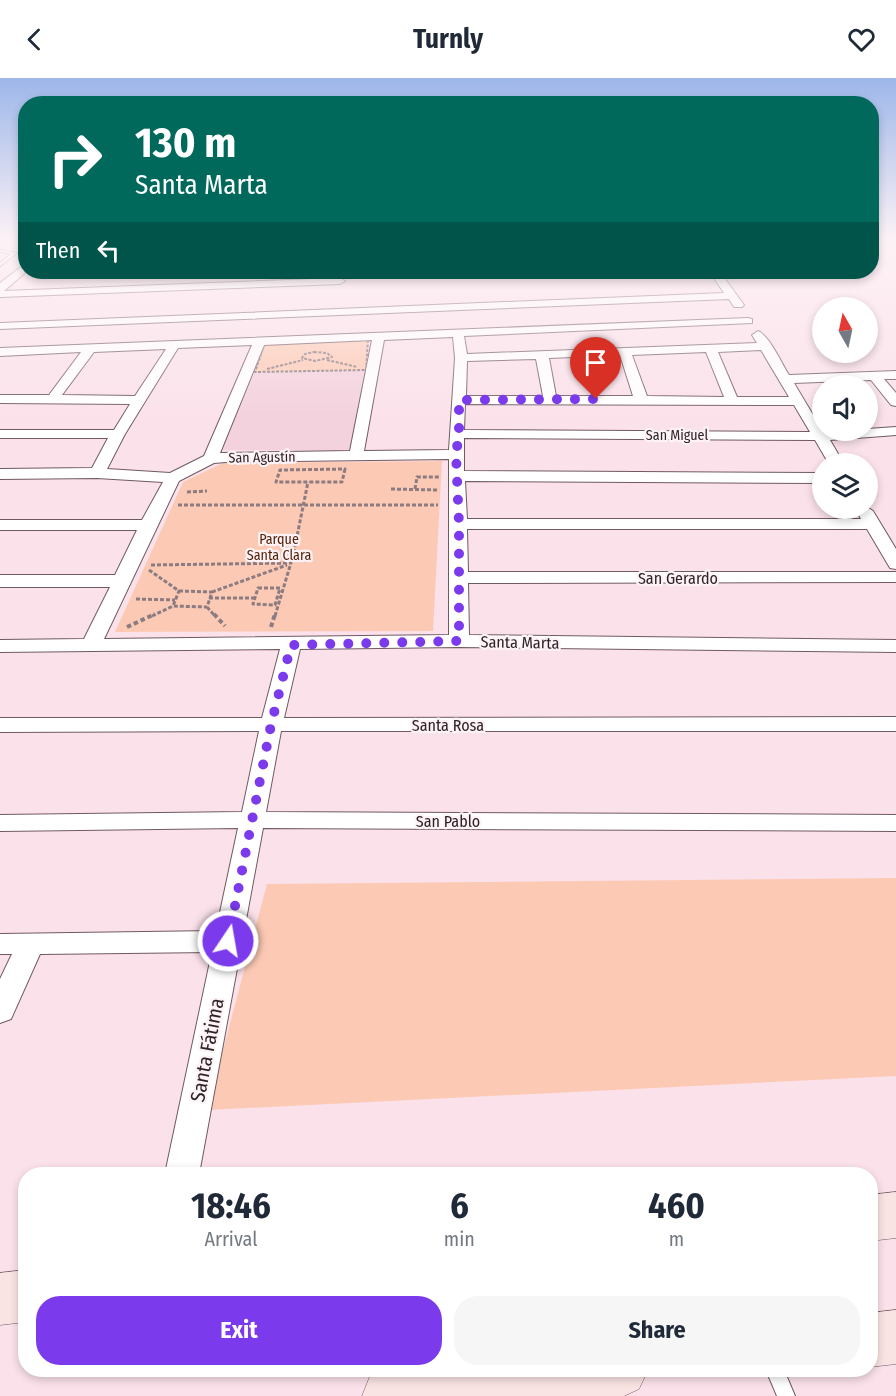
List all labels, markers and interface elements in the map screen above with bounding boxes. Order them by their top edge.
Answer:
icon: back [18,23,51,56]
text: Turnly [413,23,483,55]
icon: heart [845,23,878,56]
text: 130 m [135,118,236,168]
icon: right [36,120,114,198]
text: Santa Marta [135,169,268,201]
icon: left [92,234,125,267]
text: Then [36,237,80,264]
north arrow [812,297,878,363]
map controls [812,297,878,519]
pin [570,337,621,399]
icon: arrive [579,346,612,379]
button: sound [812,375,878,441]
street label: San Miguel [646,427,708,444]
street label: San Agustín [228,448,296,467]
button: layers [812,453,878,519]
park label: Parque Santa Clara [247,531,311,564]
street label: San Gerardo [638,569,718,588]
street label: Santa Marta [480,632,560,653]
street label: Santa Rosa [412,716,484,735]
street label: San Pablo [416,812,480,831]
position arrow [196,909,260,973]
street label: Santa Fátima [185,996,229,1104]
text: 18:46 [191,1184,271,1228]
text: 6 [450,1184,469,1228]
text: 460 [648,1184,705,1228]
text: Arrival [204,1227,257,1251]
text: min [444,1227,475,1251]
text: m [669,1227,684,1251]
button: Exit [36,1296,442,1365]
button: Share [454,1296,860,1365]

